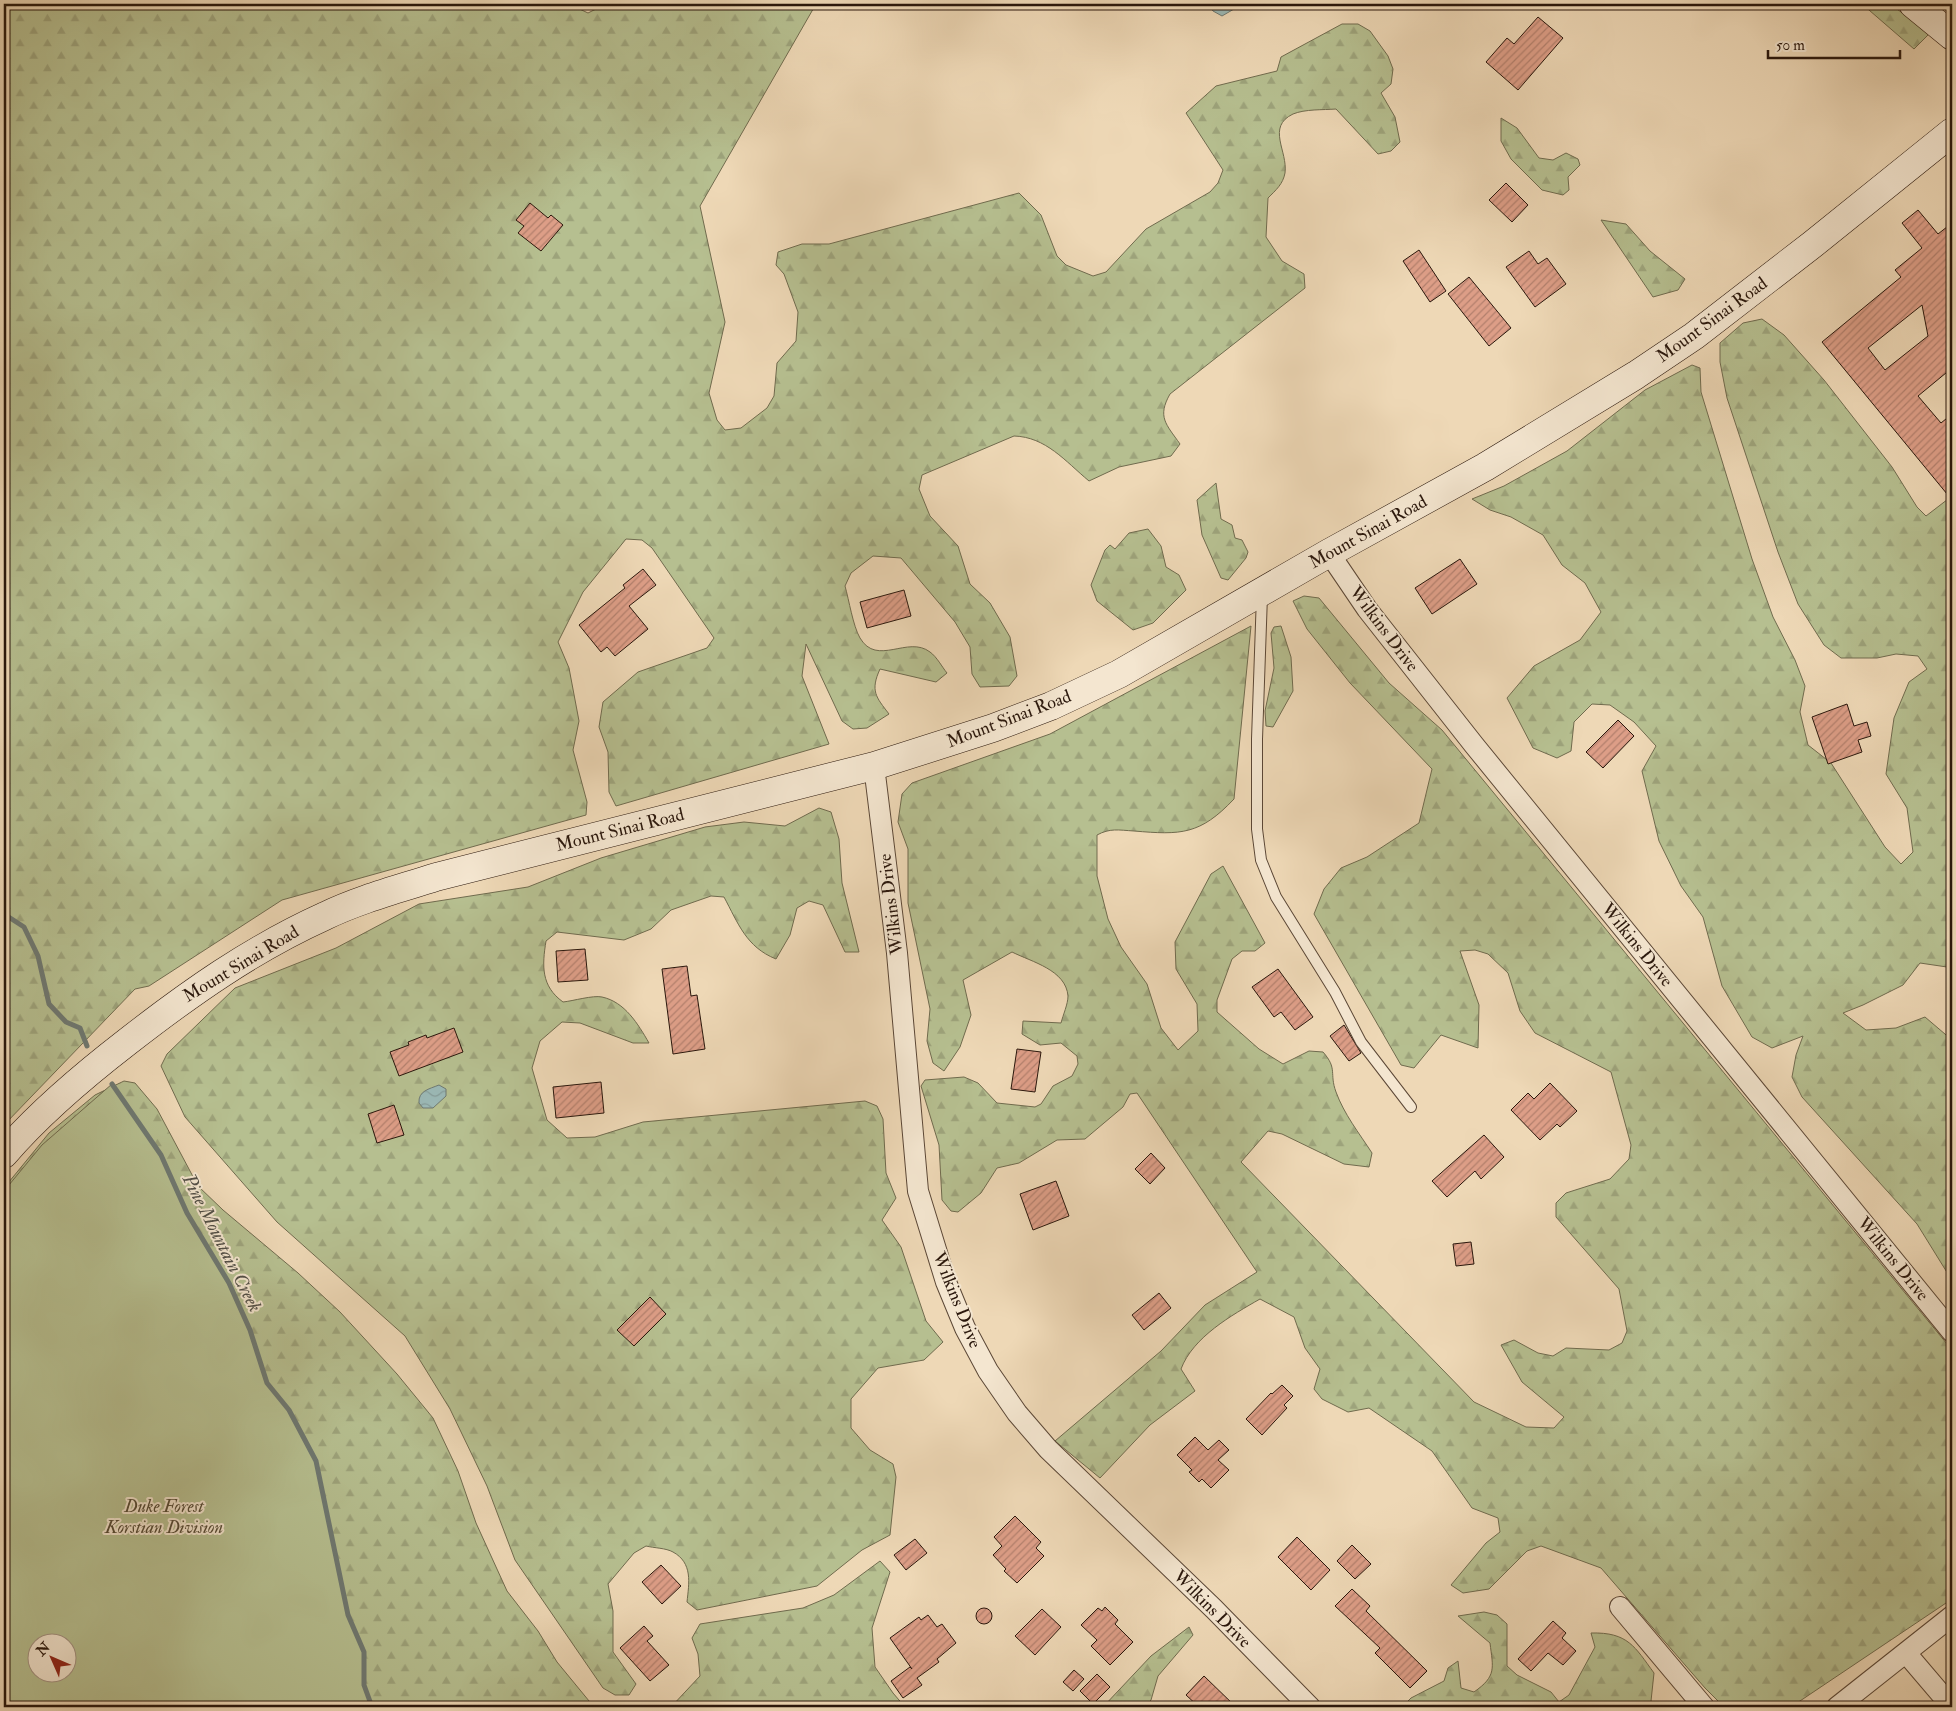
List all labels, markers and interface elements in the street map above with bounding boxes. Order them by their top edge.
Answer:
scale bar [1768,28,1901,60]
text: 50 m [1776,36,1805,55]
street label: Mount Sinai Road [1652,272,1772,368]
street label: Mount Sinai Road [1305,490,1431,574]
street label: Wilkins Drive [1344,581,1424,677]
street label: Mount Sinai Road [944,685,1075,753]
street label: Mount Sinai Road [553,803,687,857]
street label: Wilkins Drive [873,852,909,957]
street label: Wilkins Drive [1595,898,1678,992]
street label: Mount Sinai Road [179,920,303,1008]
water label: Pine Mountain Creek [176,1169,267,1316]
street label: Wilkins Drive [1851,1212,1934,1306]
street label: Wilkins Drive [927,1248,987,1352]
park label: Duke Forest Korstian Division [104,1495,223,1539]
street label: Wilkins Drive [1167,1564,1256,1653]
north arrow [28,1634,78,1684]
text: N [32,1638,54,1660]

